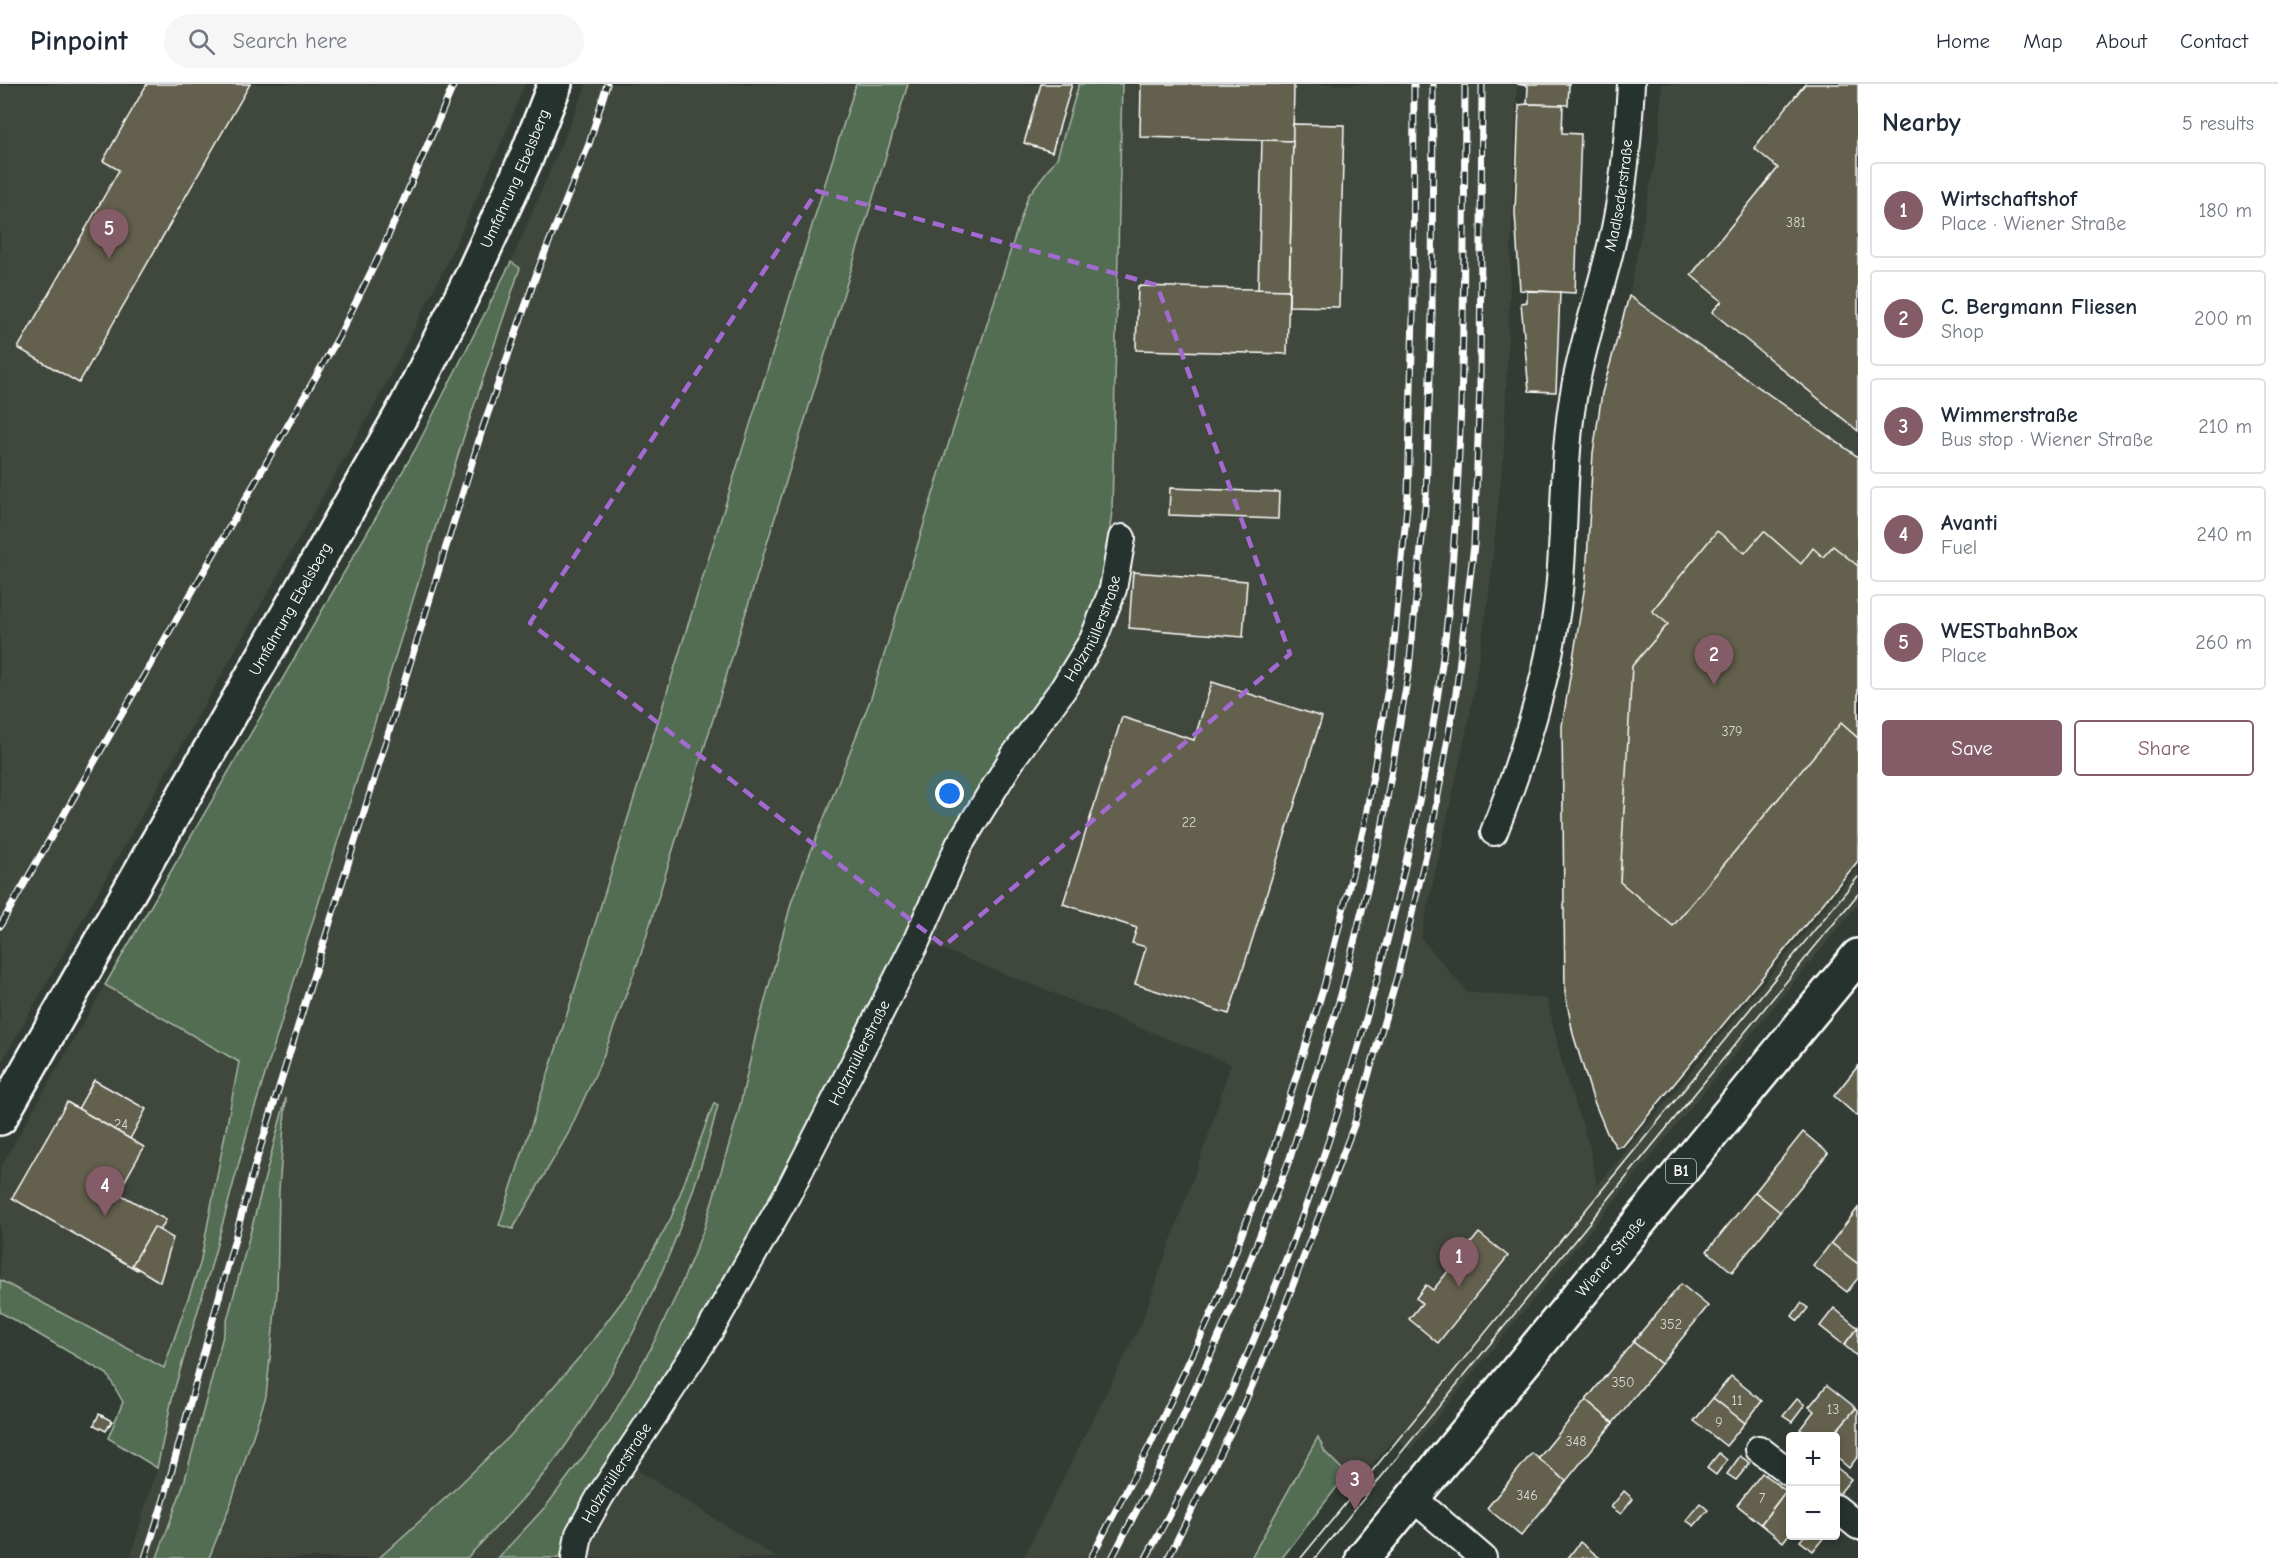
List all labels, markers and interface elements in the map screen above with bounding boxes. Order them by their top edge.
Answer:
search box [164,14,584,68]
text: Pinpoint [30,25,128,57]
icon: search [185,25,218,58]
text: Search here [233,28,347,54]
text: Home [1936,29,1990,53]
text: Map [2023,29,2063,53]
text: About [2096,29,2147,53]
text: Contact [2180,29,2248,53]
street label: Umfahrung Ebelsberg [477,107,553,251]
text: Nearby [1882,108,1961,138]
text: 5 results [2182,112,2254,135]
street label: Madlsederstraße [1601,139,1636,253]
text: Wirtschaftshof [1941,186,2077,212]
text: 1 [1900,199,1907,222]
text: 180 m [2198,199,2252,222]
pin: 5 [90,210,128,259]
text: Place · Wiener Straße [1941,212,2126,235]
house number: 381 [1786,214,1806,231]
text: C. Bergmann Fliesen [1941,294,2137,320]
text: 2 [1899,307,1908,330]
text: 200 m [2194,307,2252,330]
text: Shop [1941,320,1984,343]
text: Wimmerstraße [1941,402,2078,428]
text: 3 [1899,415,1908,438]
text: 210 m [2198,415,2252,438]
text: Bus stop · Wiener Straße [1941,428,2153,451]
text: Avanti [1941,510,1998,536]
text: 4 [1899,523,1908,546]
text: 240 m [2197,523,2252,546]
text: Fuel [1941,536,1977,559]
street label: Umfahrung Ebelsberg [246,540,335,679]
street label: Holzmüllerstraße [1061,574,1124,685]
text: WESTbahnBox [1941,618,2078,644]
text: 5 [1898,631,1909,654]
text: 260 m [2195,631,2252,654]
pin: 2 [1694,636,1734,685]
text: Place [1941,644,1987,667]
button: Save [1882,720,2062,776]
button: Share [2074,720,2254,776]
house number: 379 [1721,723,1743,740]
your location [935,779,964,808]
house number: 22 [1182,814,1196,831]
street label: Holzmüllerstraße [825,997,894,1108]
house number: 24 [114,1116,128,1133]
road number: B1 [1666,1159,1696,1183]
pin: 4 [86,1166,124,1216]
street label: Wiener Straße [1573,1213,1649,1300]
pin: 1 [1440,1238,1478,1287]
house number: 352 [1660,1316,1682,1333]
house number: 350 [1611,1374,1635,1391]
house number: 11 [1731,1392,1743,1409]
house number: 13 [1827,1401,1839,1418]
house number: 9 [1715,1414,1723,1431]
street label: Holzmüllerstraße [578,1420,655,1526]
map controls [1786,1432,1840,1540]
button: + [1786,1432,1840,1486]
house number: 348 [1565,1433,1587,1450]
pin: 3 [1336,1460,1374,1510]
button: − [1786,1486,1840,1540]
house number: 346 [1516,1487,1538,1504]
house number: 7 [1759,1490,1766,1507]

